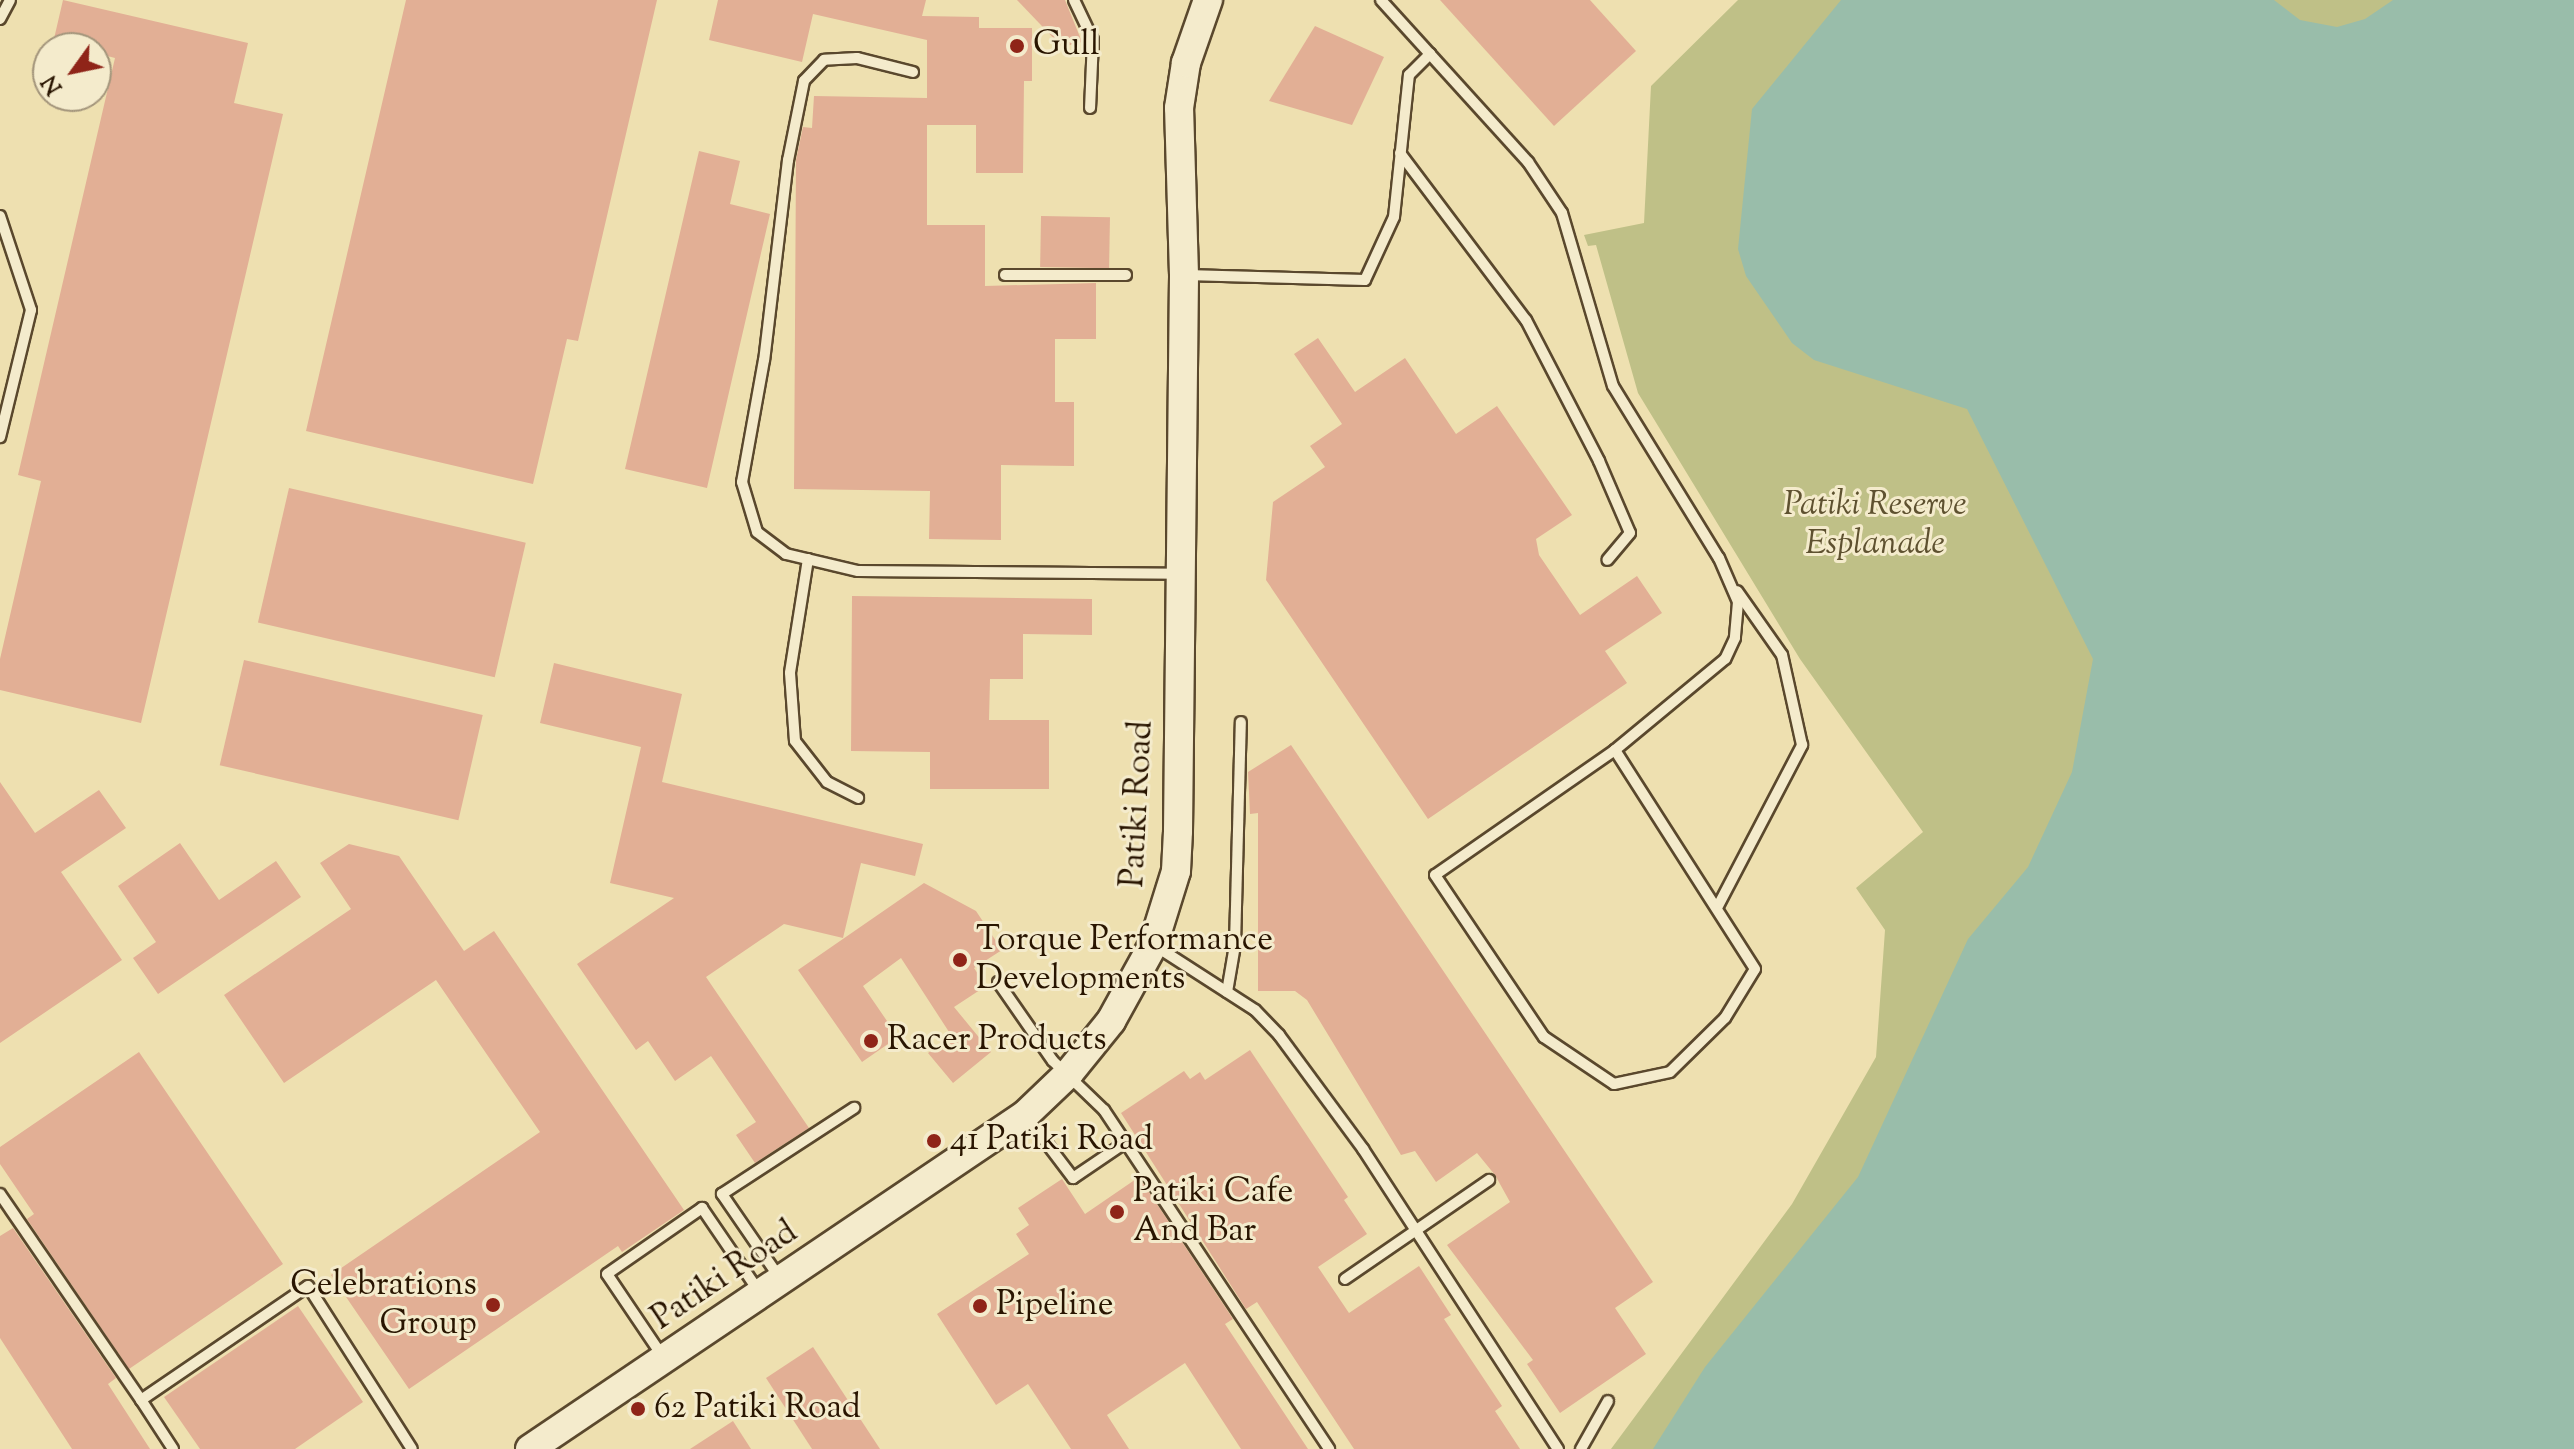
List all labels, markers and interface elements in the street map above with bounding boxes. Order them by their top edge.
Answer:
place label: Gull [1033,26,1099,66]
north arrow [32,32,112,112]
marker: Gull [1008,37,1026,55]
text: N [35,68,72,100]
park label: Patiki Reserve Esplanade [1783,485,1967,564]
street label: Patiki Road [1113,719,1163,889]
place label: Torque Performance Developments [976,920,1273,1000]
marker: Torque Performance Developments [951,951,969,969]
place label: Racer Products [887,1021,1107,1061]
marker: Racer Products [862,1032,880,1050]
place label: 41 Patiki Road [950,1121,1153,1161]
marker: 41 Patiki Road [925,1132,943,1150]
place label: Patiki Cafe And Bar [1133,1172,1293,1252]
marker: Patiki Cafe And Bar [1108,1203,1126,1221]
street label: Patiki Road [644,1212,806,1340]
place label: Celebrations Group [290,1265,477,1344]
place label: Pipeline [996,1286,1113,1326]
marker: Celebrations Group [484,1296,502,1314]
marker: Pipeline [971,1297,989,1315]
place label: 62 Patiki Road [654,1389,861,1429]
marker: 62 Patiki Road [629,1400,647,1418]

